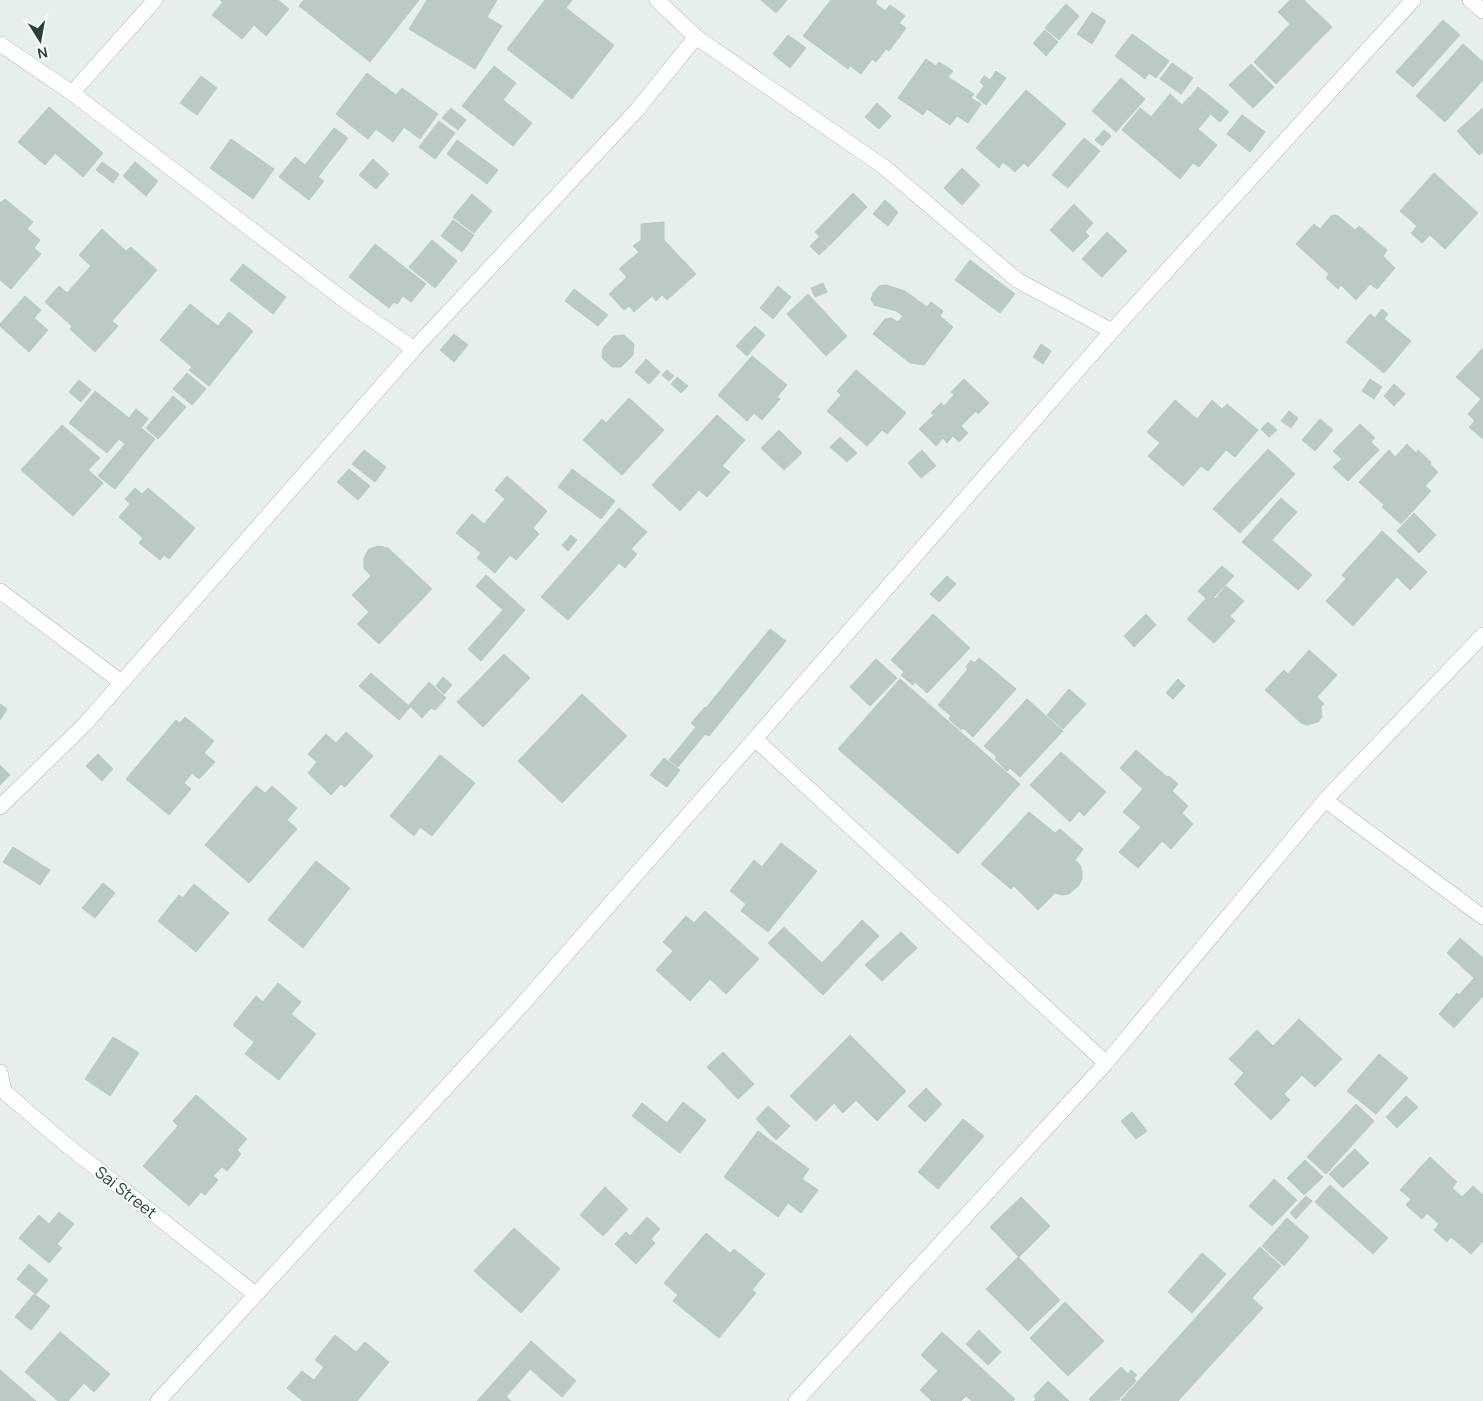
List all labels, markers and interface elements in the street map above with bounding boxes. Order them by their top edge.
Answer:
north arrow [15,15,65,65]
text: N [36,43,49,64]
street label: Sai Street [91,1161,161,1223]

